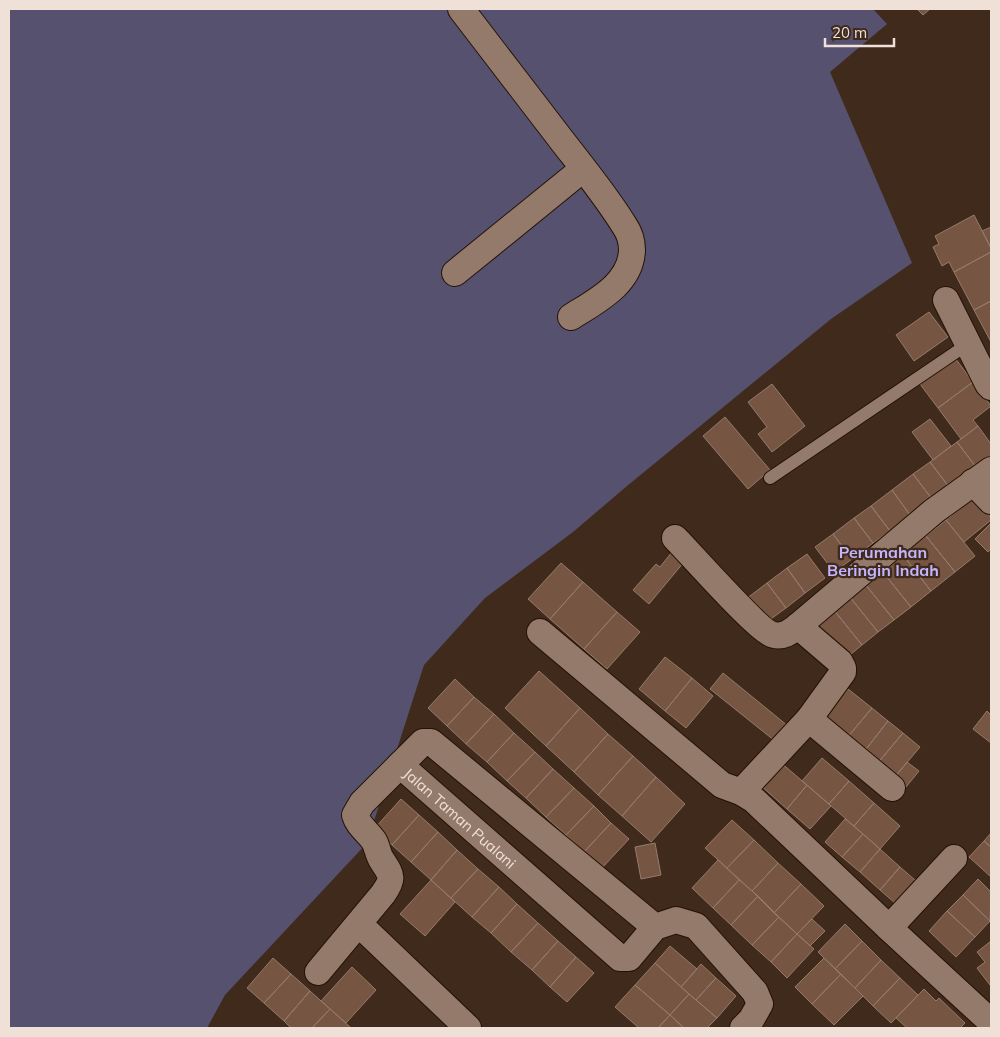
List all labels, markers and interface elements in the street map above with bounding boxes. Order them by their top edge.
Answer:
scale bar [825,15,894,47]
text: 20 m [832,23,867,42]
district label: Perumahan Beringin Indah [827,542,939,580]
street label: Jalan Taman Pualani [400,763,520,872]

